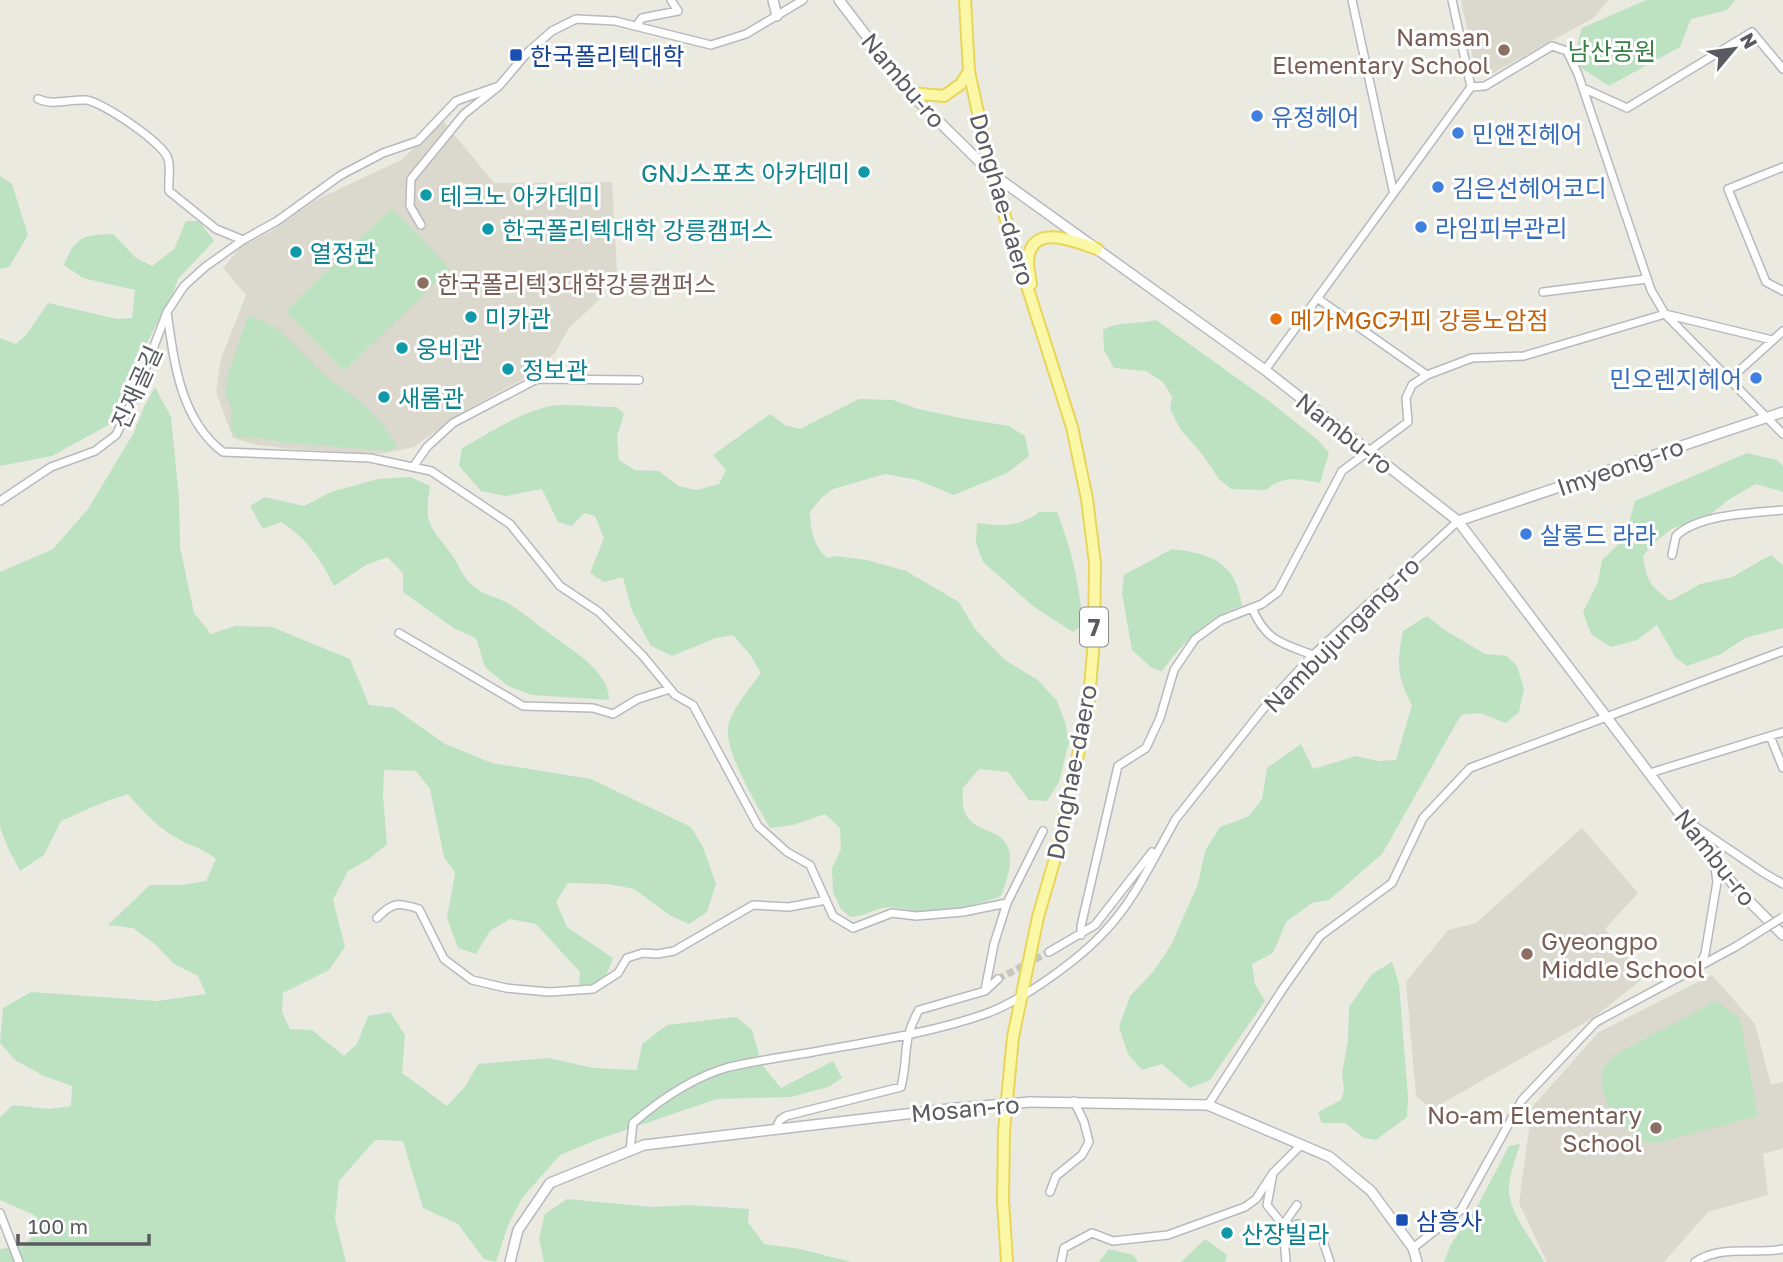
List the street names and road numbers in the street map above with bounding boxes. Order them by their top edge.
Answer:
street label: Nambu-ro [856,27,952,133]
street label: Donghae-daero [965,110,1041,288]
street label: 진재골길 [105,341,167,433]
street label: Nambu-ro [1291,386,1399,480]
street label: Imyeong-ro [1553,431,1687,501]
street label: Nambujungang-ro [1257,550,1425,718]
road number: 7 [1080,608,1108,646]
street label: Donghae-daero [1040,682,1102,862]
street label: Nambu-ro [1669,803,1763,911]
street label: Mosan-ro [910,1089,1020,1127]

